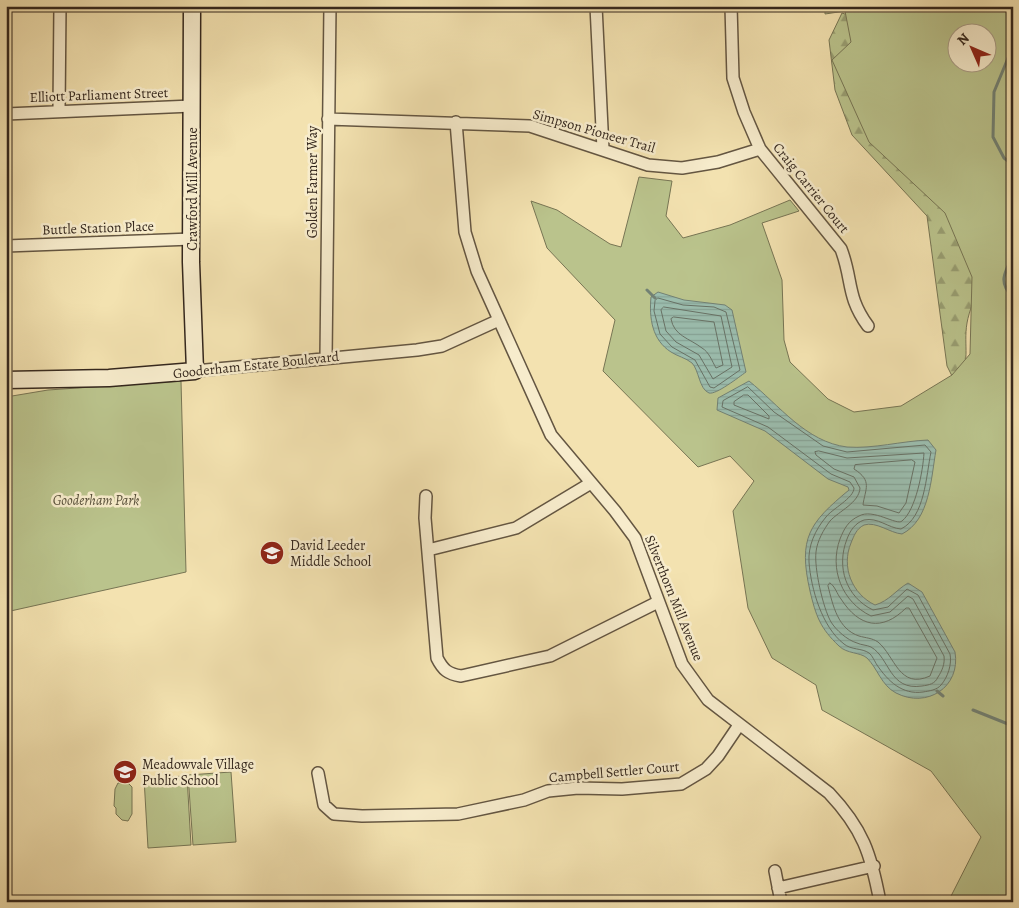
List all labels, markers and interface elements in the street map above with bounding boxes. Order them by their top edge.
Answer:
north arrow [946,22,996,72]
text: N [953,29,973,49]
street label: Elliott Parliament Street [29,83,169,107]
street label: Simpson Pioneer Trail [531,104,658,158]
street label: Golden Farmer Way [303,125,322,238]
street label: Crawford Mill Avenue [183,127,202,251]
street label: Craig Carrier Court [769,139,854,238]
street label: Buttle Station Place [42,217,154,239]
street label: Gooderham Estate Boulevard [172,347,341,383]
park label: Gooderham Park [53,491,139,510]
street label: Silverthorn Mill Avenue [640,532,708,664]
place label: David Leeder Middle School [290,536,372,571]
school or university icon: David Leeder Middle School [259,540,285,566]
place label: Meadowvale Village Public School [142,755,254,790]
street label: Campbell Settler Court [548,757,680,787]
school or university icon: Meadowvale Village Public School [112,759,138,785]

